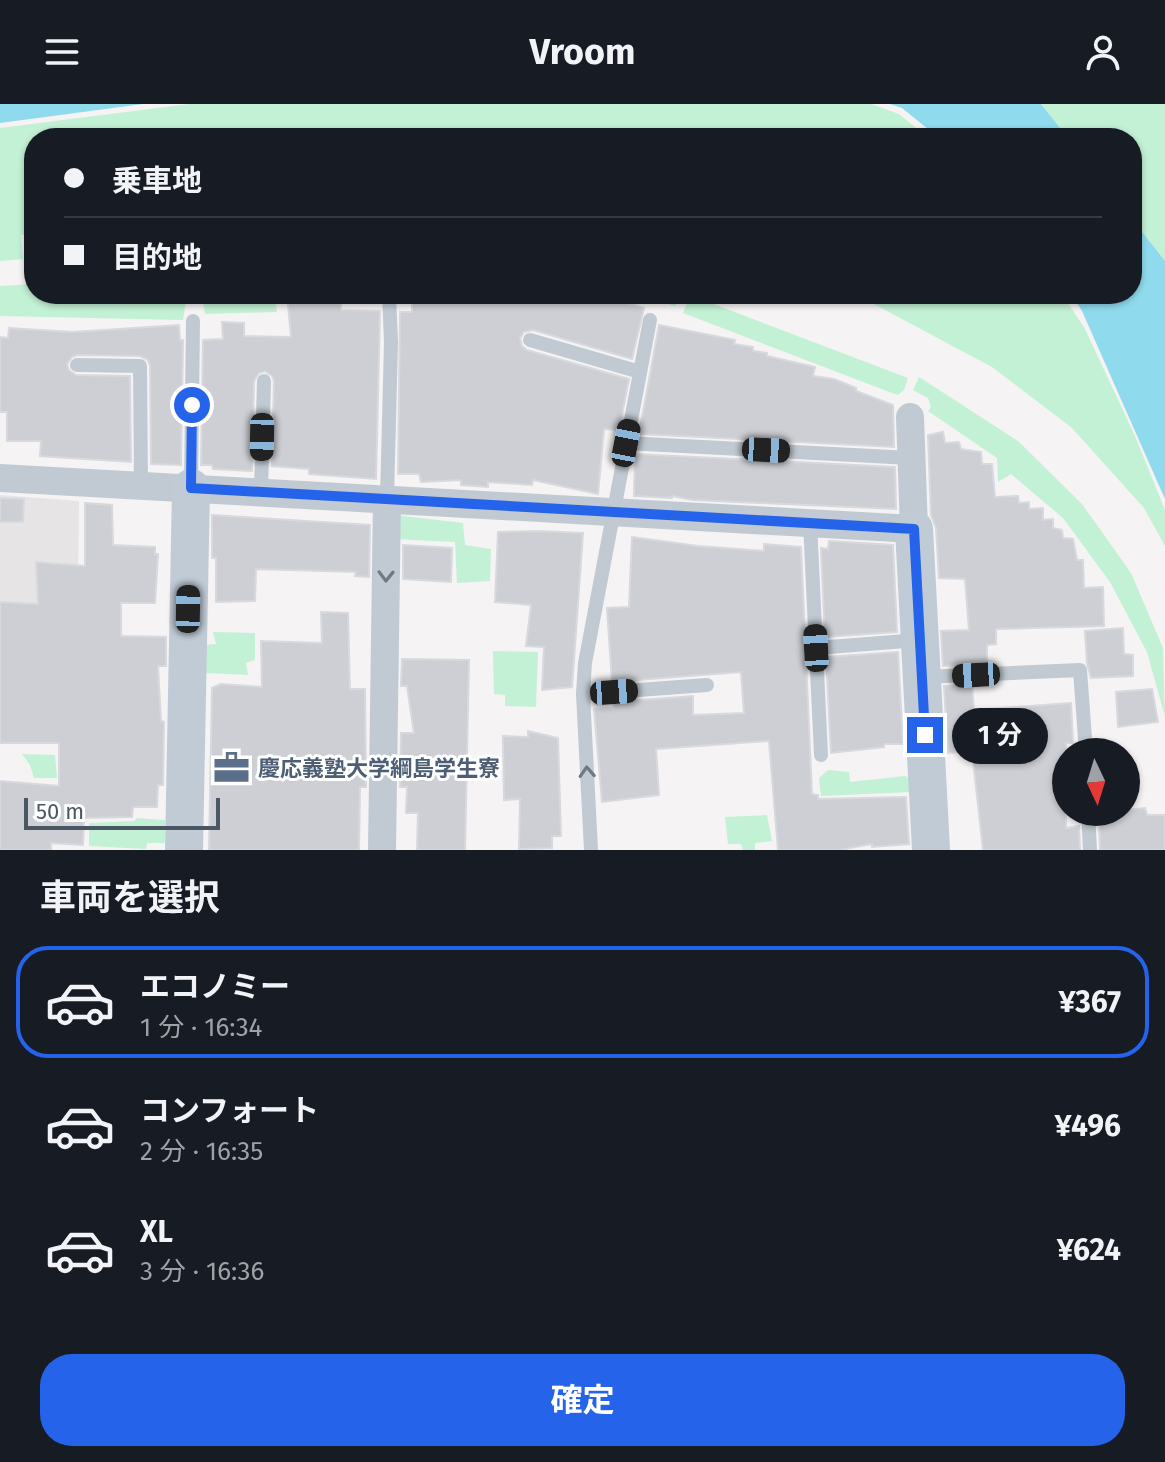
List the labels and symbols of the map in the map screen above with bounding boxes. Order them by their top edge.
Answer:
route start [174,387,210,423]
car [250,413,274,461]
car [610,417,642,469]
car [741,437,791,463]
one-way arrow [377,570,395,583]
car [176,585,200,633]
car [803,623,829,673]
car [951,662,1001,688]
car [589,678,639,706]
callout: 1 分 [953,707,1049,763]
route end [907,717,943,753]
north arrow [1052,738,1140,826]
office icon: 慶応義塾大学綱島学生寮 [213,749,251,787]
place label: 慶応義塾大学綱島学生寮 [258,755,500,782]
one-way arrow [579,765,596,778]
scale bar [24,794,220,830]

